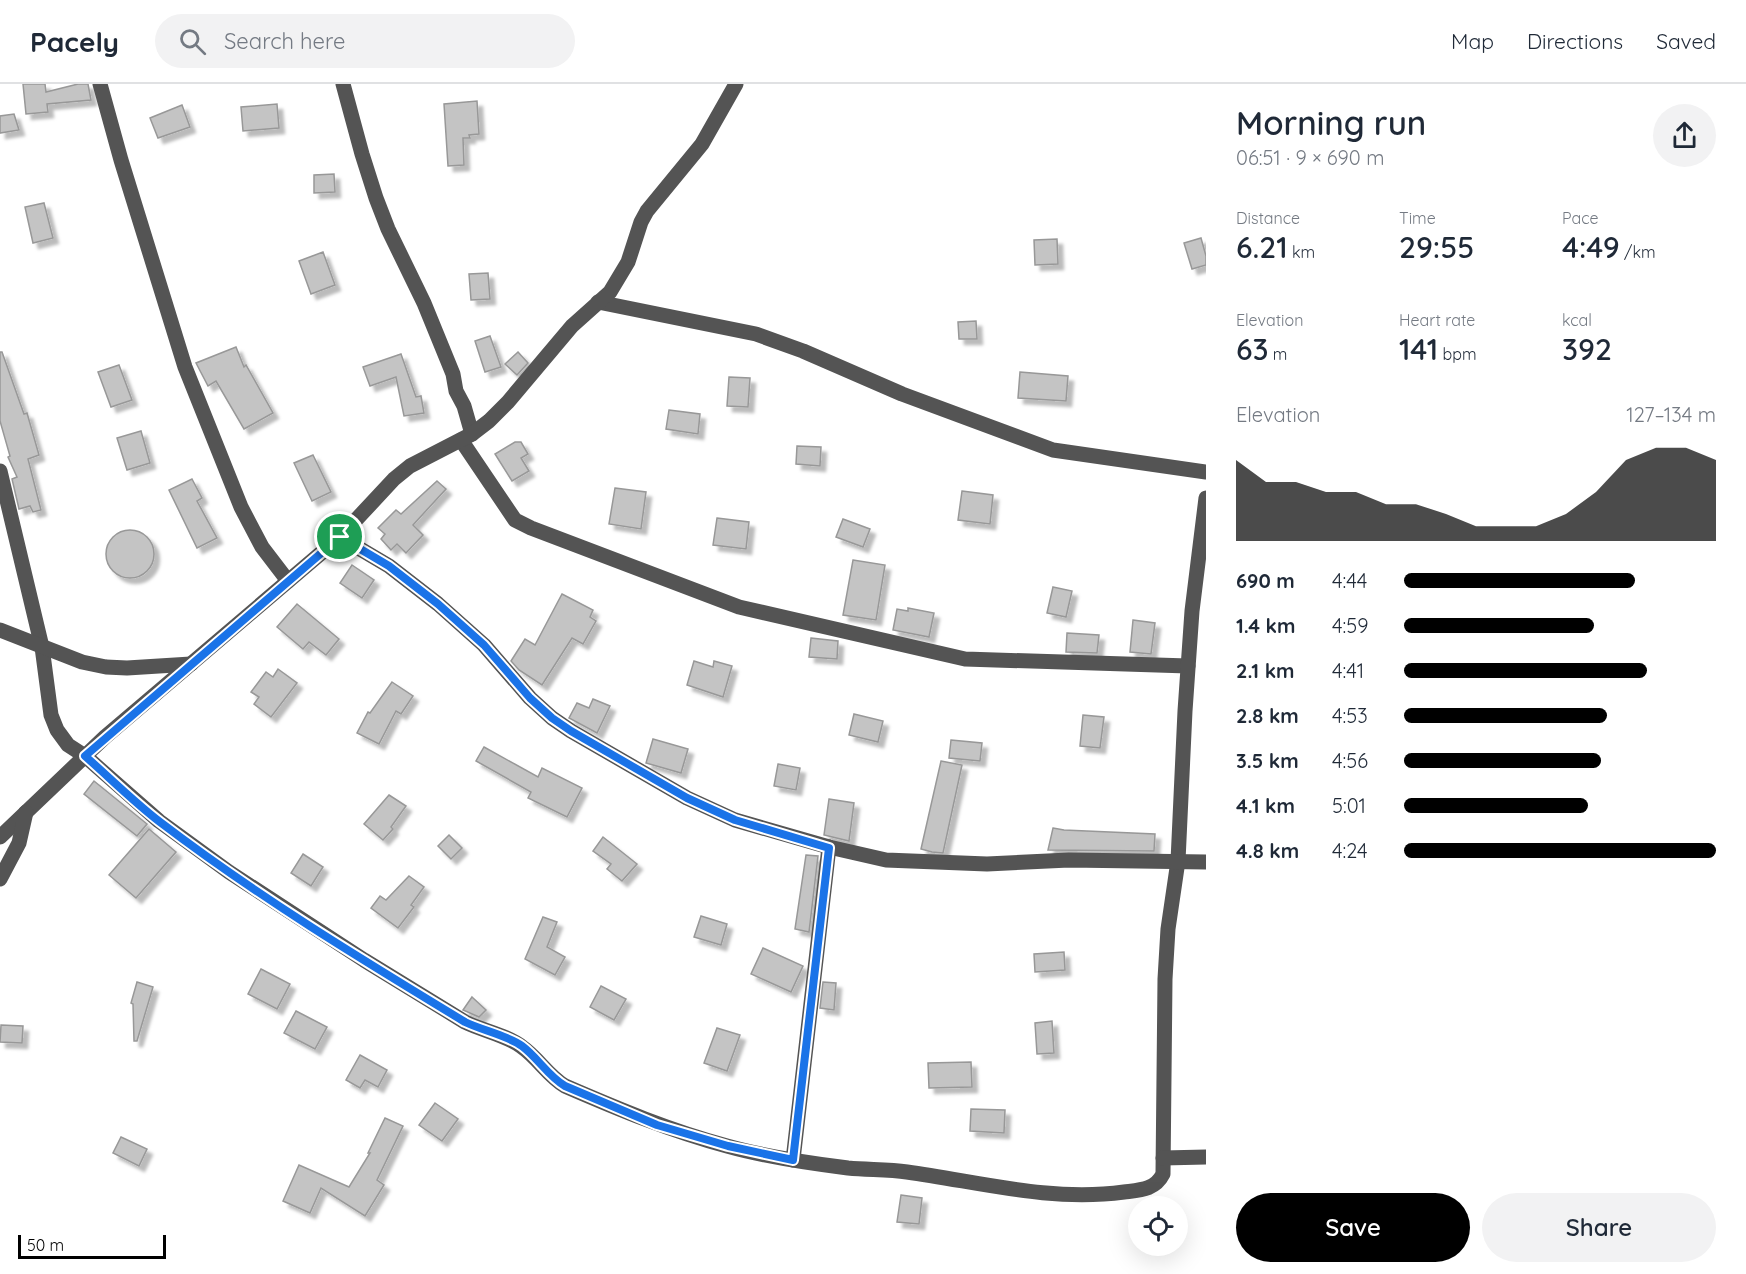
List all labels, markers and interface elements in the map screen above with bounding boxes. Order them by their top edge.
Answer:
search box [155,14,575,68]
text: Pacely [30,24,119,59]
icon: search [176,25,209,58]
text: Search here [224,27,345,55]
text: Map [1451,28,1494,54]
text: Directions [1527,28,1623,54]
text: Saved [1656,28,1716,54]
text: Morning run [1236,102,1426,143]
button: share [1653,104,1716,167]
text: 06:51 · 9 × 690 m [1236,145,1384,170]
text: Distance [1236,208,1300,228]
text: Time [1399,208,1436,228]
text: Pace [1562,208,1598,228]
text: 6.21 [1236,228,1288,266]
text: 29:55 [1399,228,1474,266]
text: 4:49 [1562,228,1620,266]
text: km [1288,242,1315,262]
text: /km [1620,242,1656,262]
text: Elevation [1236,310,1303,330]
text: Heart rate [1399,310,1475,330]
text: kcal [1562,310,1592,330]
text: 63 [1236,330,1268,368]
text: 141 [1399,330,1438,368]
text: 392 [1562,330,1612,368]
text: m [1268,344,1287,364]
text: bpm [1438,344,1477,364]
text: Elevation [1236,402,1320,427]
text: 127–134 m [1626,402,1716,427]
pin [314,511,365,562]
icon: arrive [323,520,356,553]
text: 690 m [1236,568,1295,593]
text: 4:44 [1332,568,1367,593]
text: 1.4 km [1236,613,1295,638]
text: 4:59 [1332,613,1368,638]
text: 2.1 km [1236,658,1295,683]
text: 4:41 [1332,658,1364,683]
text: 2.8 km [1236,703,1299,728]
text: 4:53 [1332,703,1368,728]
text: 3.5 km [1236,748,1299,773]
text: 4:56 [1332,748,1368,773]
text: 4.1 km [1236,793,1295,818]
text: 5:01 [1332,793,1366,818]
text: 4.8 km [1236,838,1299,863]
text: 4:24 [1332,838,1368,863]
button: Save [1236,1193,1470,1262]
button: Share [1482,1193,1716,1262]
map controls [1128,1196,1188,1256]
button: locate [1128,1196,1188,1256]
scale bar [18,1232,166,1260]
text: 50 m [27,1235,64,1255]

